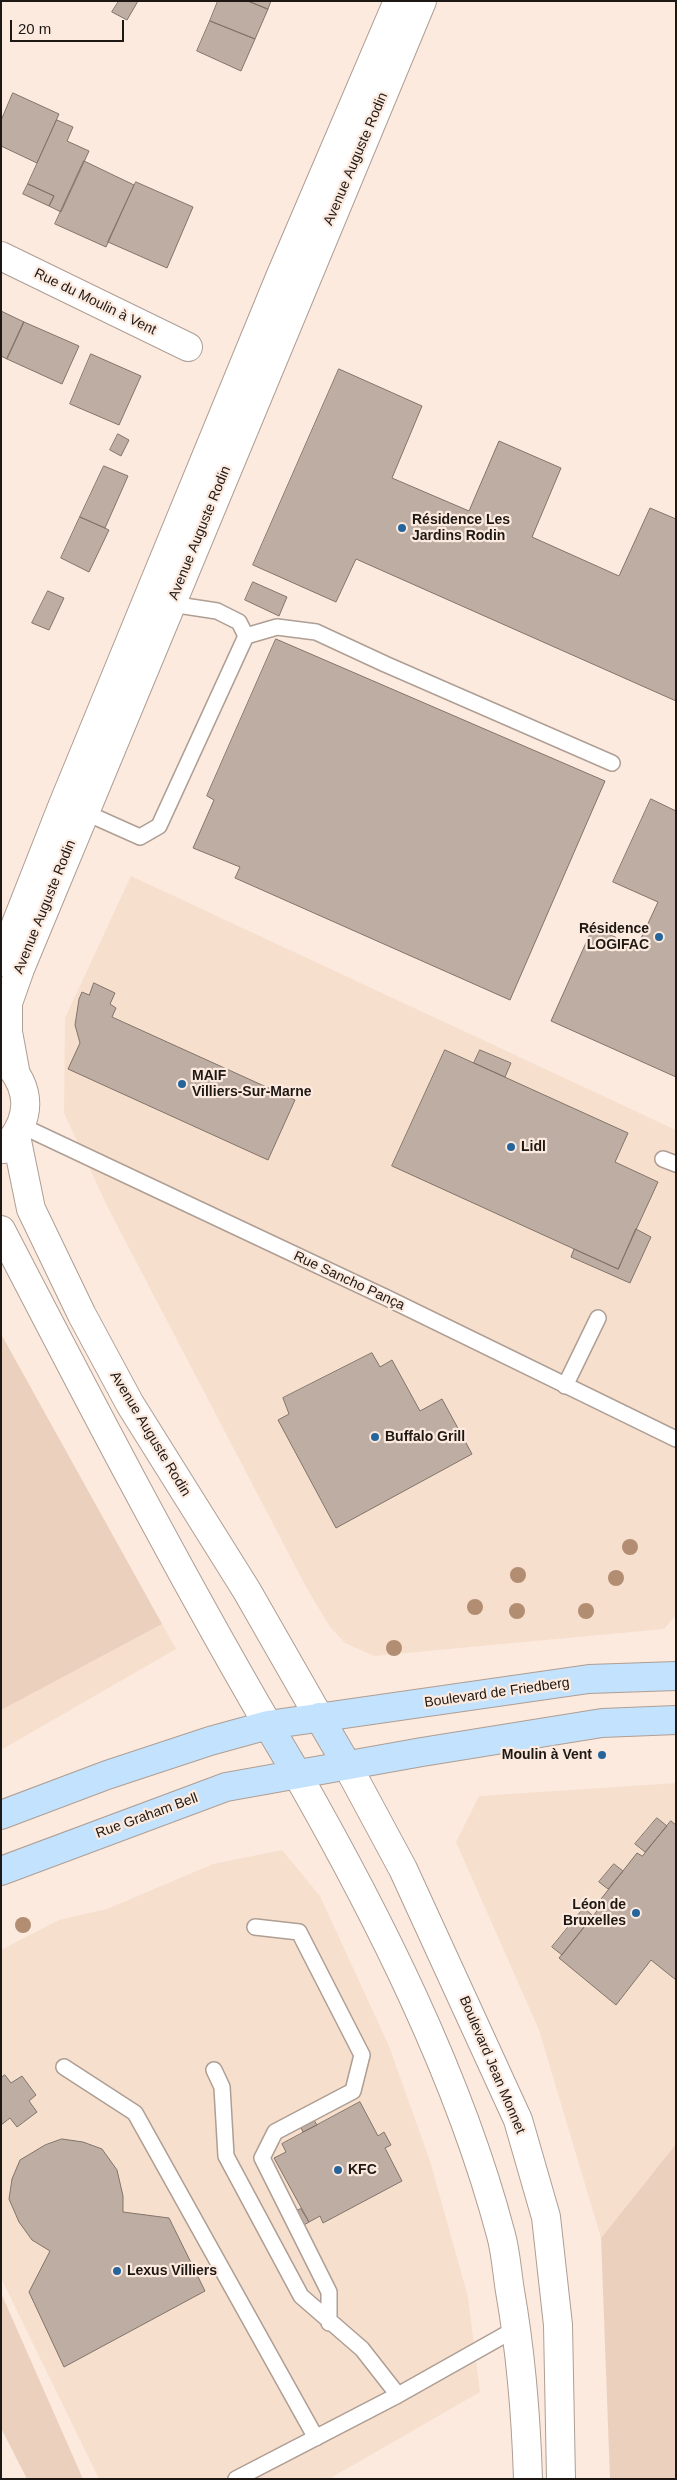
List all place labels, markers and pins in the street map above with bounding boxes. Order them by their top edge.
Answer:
place label: Résidence Les Jardins Rodin [412,512,510,544]
marker: Résidence Les Jardins Rodin [396,522,408,534]
place label: Résidence LOGIFAC [579,921,649,954]
marker: Résidence LOGIFAC [653,931,665,943]
place label: MAIF Villiers-Sur-Marne [192,1068,312,1100]
marker: MAIF Villiers-Sur-Marne [176,1078,188,1090]
place label: Lidl [521,1139,546,1155]
marker: Lidl [505,1141,517,1153]
place label: Buffalo Grill [385,1429,465,1445]
marker: Buffalo Grill [369,1431,381,1443]
place label: Moulin à Vent [502,1747,592,1763]
marker: Moulin à Vent [596,1749,608,1761]
place label: Léon de Bruxelles [563,1897,626,1930]
marker: Léon de Bruxelles [630,1907,642,1919]
place label: KFC [348,2162,377,2178]
marker: KFC [332,2164,344,2176]
place label: Lexus Villiers [127,2263,217,2279]
marker: Lexus Villiers [111,2265,123,2277]

